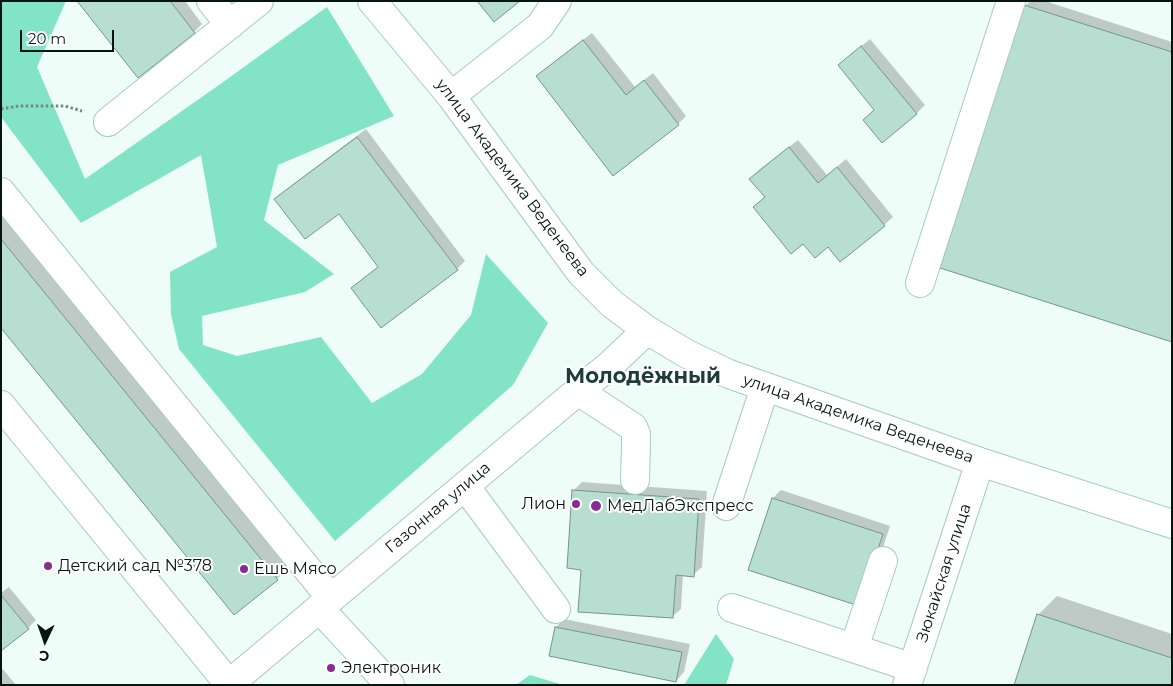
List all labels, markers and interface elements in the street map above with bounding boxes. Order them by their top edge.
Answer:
scale bar [22,20,116,52]
text: 20 m [28,29,66,48]
street label: улица Академика Веденеева [431,75,593,281]
district label: Молодёжный [565,364,721,390]
street label: улица Академика Веденеева [740,370,976,468]
street label: Газонная улица [381,458,495,558]
place label: Лион [521,494,566,514]
place label: МедЛабЭкспресс [607,496,753,516]
marker: Лион [570,498,582,510]
marker: МедЛабЭкспресс [589,499,603,513]
street label: Зюкайская улица [913,501,975,645]
place label: Детский сад №378 [58,556,212,576]
place label: Ешь Мясо [254,559,337,579]
marker: Детский сад №378 [42,560,54,572]
marker: Ешь Мясо [238,563,250,575]
north arrow [20,616,70,666]
text: С [39,647,50,665]
place label: Электроник [341,658,441,678]
marker: Электроник [325,662,337,674]

